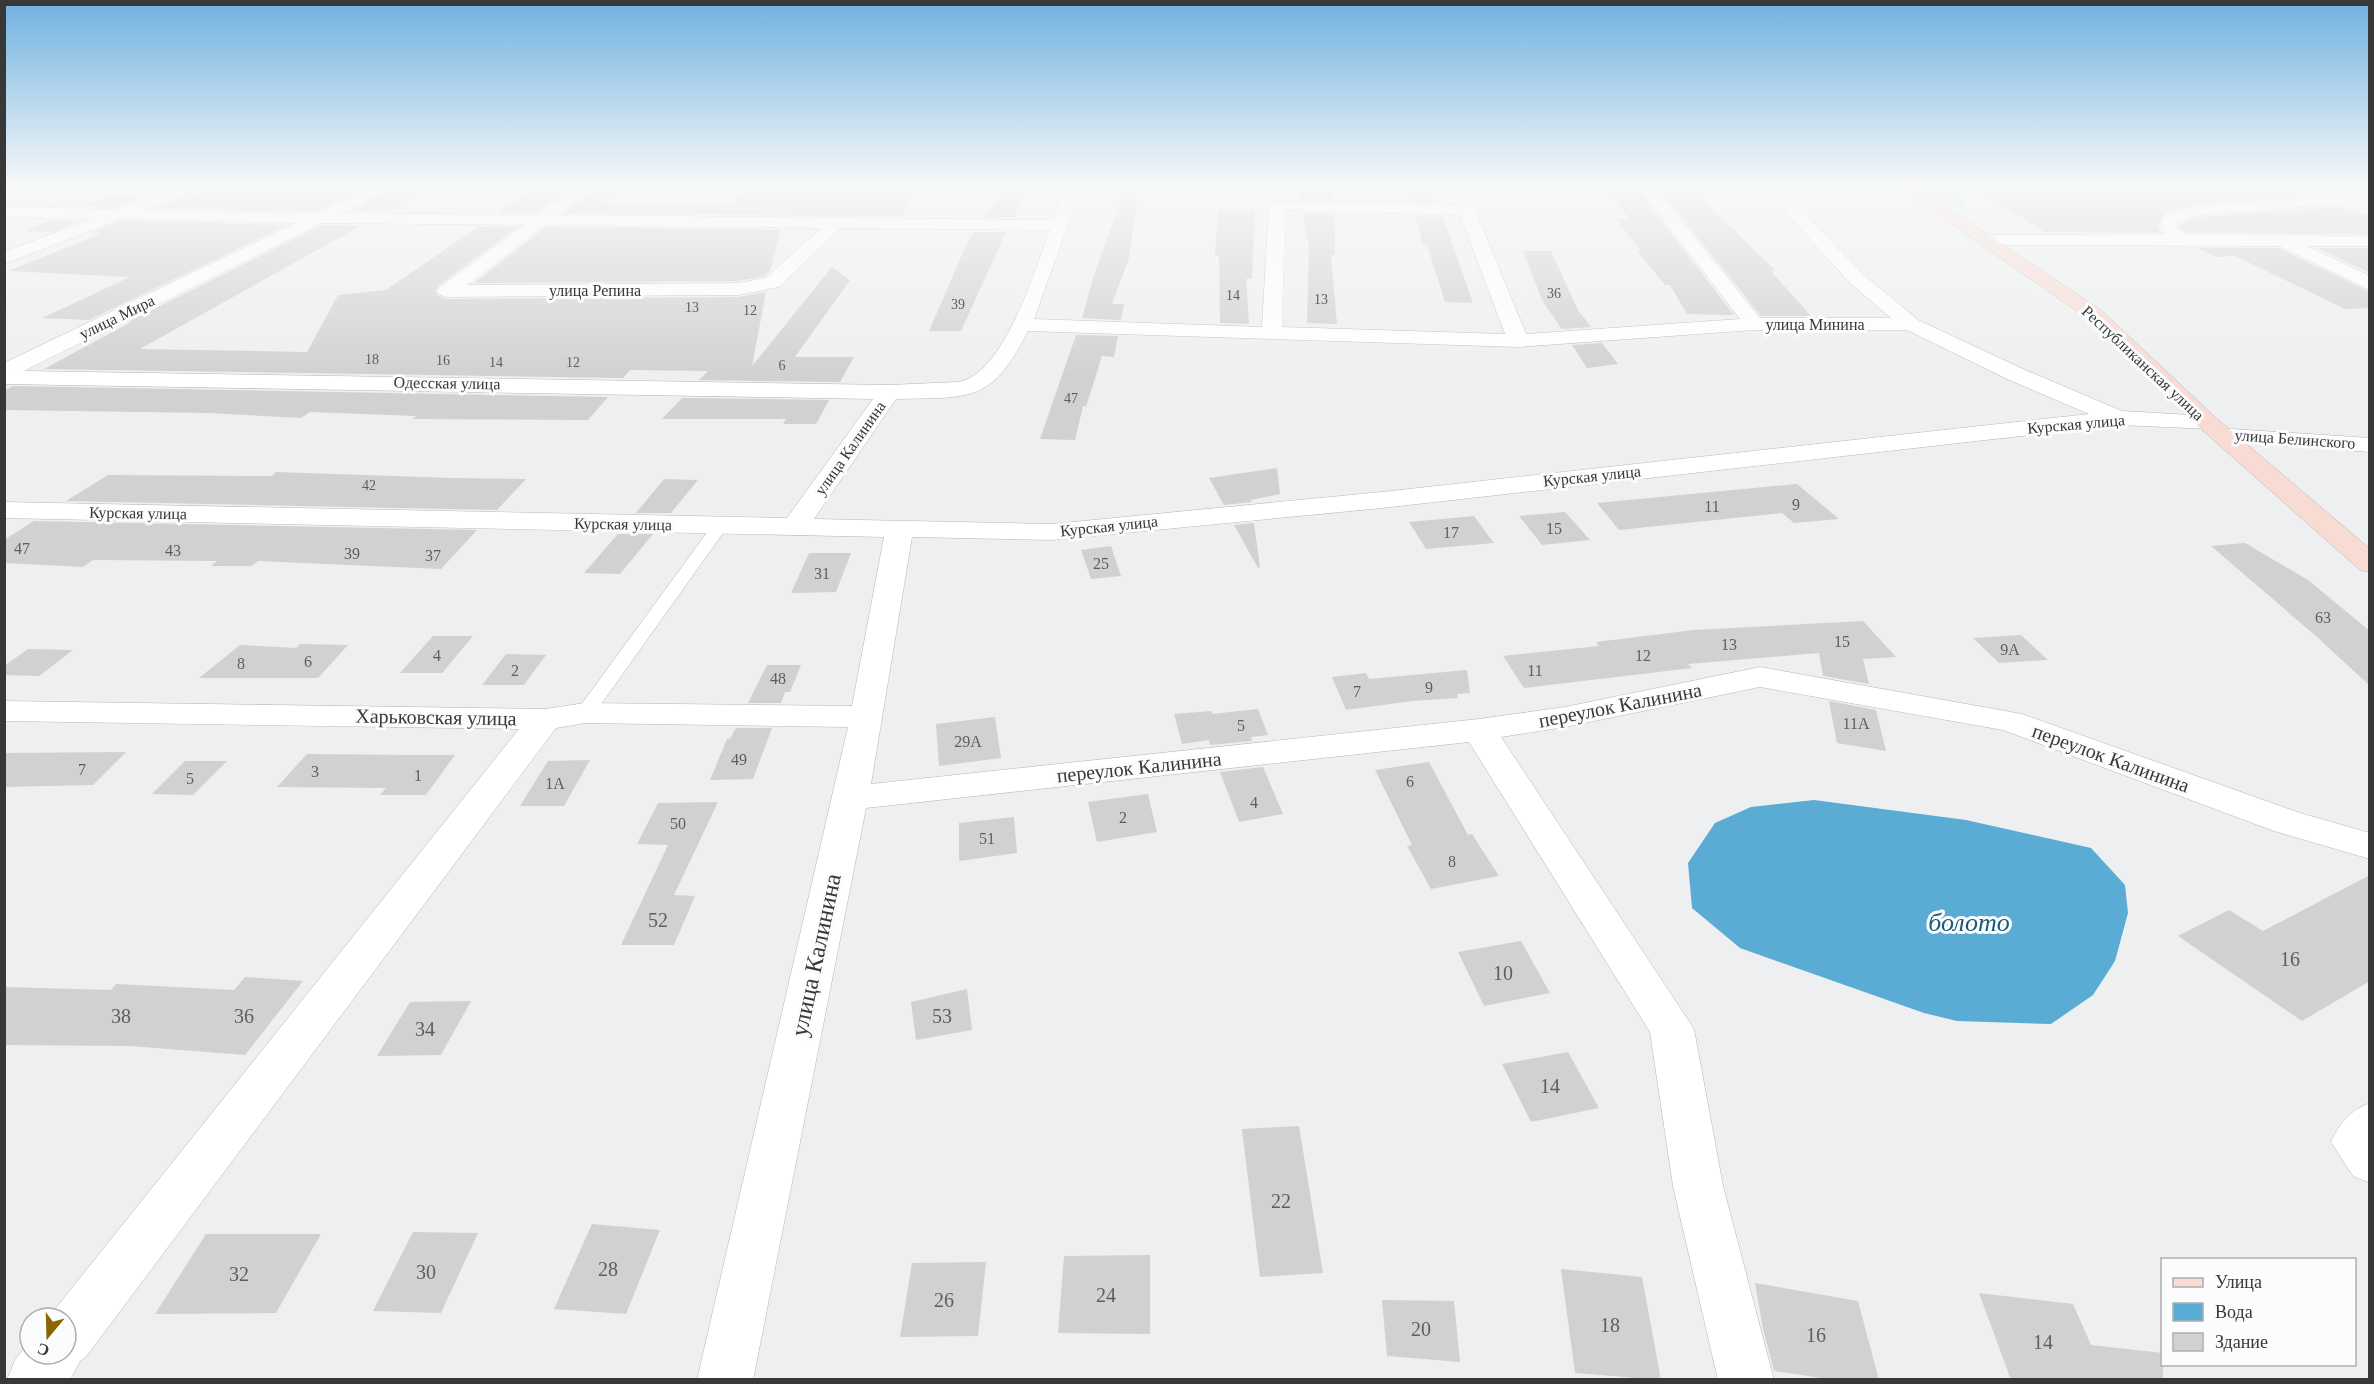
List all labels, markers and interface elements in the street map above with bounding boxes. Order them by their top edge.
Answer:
street label: улица Репина [549,282,641,300]
house number: 36 [1547,286,1561,301]
house number: 14 [1226,288,1240,303]
street label: улица Мира [77,292,158,343]
house number: 13 [1314,292,1328,307]
house number: 39 [951,297,965,312]
house number: 13 [685,300,699,315]
street label: Республиканская улица [2078,302,2207,424]
house number: 12 [743,303,757,318]
street label: улица Минина [1765,316,1865,334]
house number: 18 [365,352,379,367]
house number: 16 [436,353,450,368]
house number: 14 [489,355,503,370]
house number: 12 [566,355,580,370]
house number: 6 [779,358,786,373]
street label: Одесская улица [393,374,500,393]
house number: 47 [1064,391,1078,406]
street label: улица Калинина [811,398,889,499]
street label: Курская улица [2026,411,2126,438]
street label: улица Белинского [2234,426,2356,453]
street label: Курская улица [1542,462,1642,491]
house number: 42 [362,478,376,493]
house number: 9 [1792,496,1800,513]
house number: 11 [1704,498,1720,515]
street label: Курская улица [89,504,187,523]
street label: Курская улица [1059,512,1159,541]
street label: Курская улица [574,515,672,534]
house number: 15 [1546,520,1562,537]
house number: 17 [1443,524,1459,541]
house number: 47 [14,540,30,557]
house number: 43 [165,542,181,559]
house number: 39 [344,545,360,562]
house number: 37 [425,547,441,564]
house number: 25 [1093,555,1109,572]
house number: 31 [814,565,830,582]
house number: 63 [2315,609,2331,626]
house number: 15 [1834,633,1850,650]
house number: 13 [1721,636,1737,653]
house number: 9А [2000,641,2020,658]
house number: 4 [433,647,441,664]
house number: 12 [1635,647,1651,664]
house number: 6 [304,653,312,670]
house number: 8 [237,655,245,672]
house number: 2 [511,662,519,679]
house number: 11 [1527,662,1543,679]
house number: 48 [770,670,786,687]
street label: переулок Калинина [1537,678,1704,733]
house number: 9 [1425,679,1433,696]
house number: 7 [1353,683,1361,700]
street label: Харьковская улица [355,705,517,730]
house number: 11А [1843,715,1870,732]
house number: 5 [1237,717,1245,734]
street label: переулок Калинина [2029,719,2193,798]
house number: 29А [954,733,982,750]
street label: переулок Калинина [1056,747,1223,788]
house number: 49 [731,751,747,768]
house number: 7 [78,761,86,778]
house number: 3 [311,763,319,780]
house number: 1 [414,767,422,784]
house number: 5 [186,770,194,787]
house number: 6 [1406,773,1414,790]
house number: 1А [545,775,565,792]
house number: 4 [1250,794,1258,811]
house number: 2 [1119,809,1127,826]
house number: 50 [670,815,686,832]
house number: 51 [979,830,995,847]
house number: 8 [1448,853,1456,870]
street label: улица Калинина [786,871,846,1039]
water label: болото [1928,908,2010,937]
house number: 52 [648,909,668,931]
house number: 16 [2280,948,2300,970]
house number: 10 [1493,962,1513,984]
house number: 38 [111,1005,131,1027]
house number: 36 [234,1005,254,1027]
house number: 53 [932,1005,952,1027]
house number: 34 [415,1018,435,1040]
house number: 14 [1540,1075,1560,1097]
house number: 22 [1271,1190,1291,1212]
house number: 28 [598,1258,618,1280]
legend [2161,1258,2356,1366]
house number: 30 [416,1261,436,1283]
house number: 32 [229,1263,249,1285]
text: Улица [2215,1272,2262,1292]
house number: 24 [1096,1284,1116,1306]
house number: 26 [934,1289,954,1311]
text: Вода [2215,1302,2253,1322]
north arrow [18,1306,78,1366]
house number: 18 [1600,1314,1620,1336]
house number: 20 [1411,1318,1431,1340]
house number: 16 [1806,1324,1826,1346]
house number: 14 [2033,1331,2053,1353]
text: Здание [2215,1332,2268,1352]
text: С [35,1340,52,1360]

